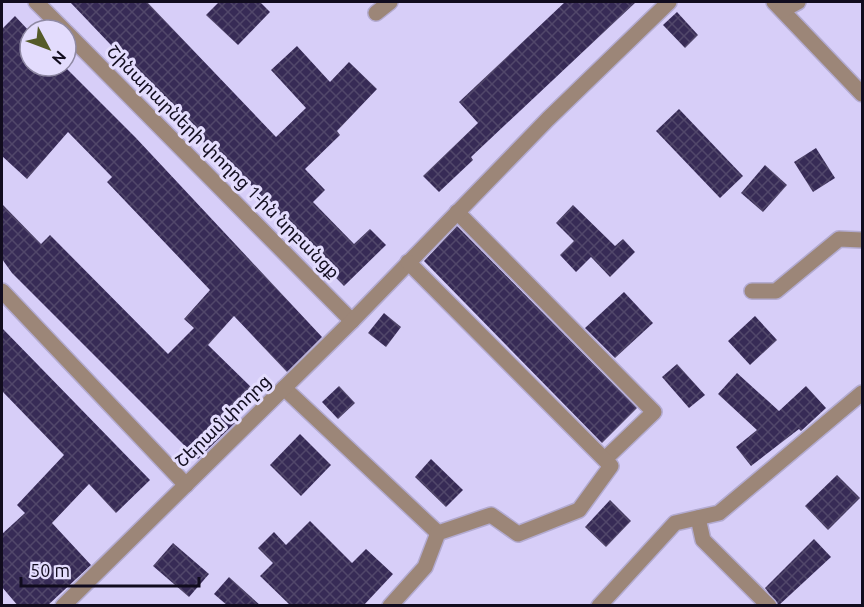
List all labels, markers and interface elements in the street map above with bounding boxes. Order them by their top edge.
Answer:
north arrow [18,18,78,78]
street label: Շինարարների փողոց 1-ին նրբանցք [103,41,344,282]
text: N [49,47,70,68]
street label: Շերամ փողոց [171,370,275,471]
scale bar [21,550,200,588]
text: 50 m [30,560,70,580]

